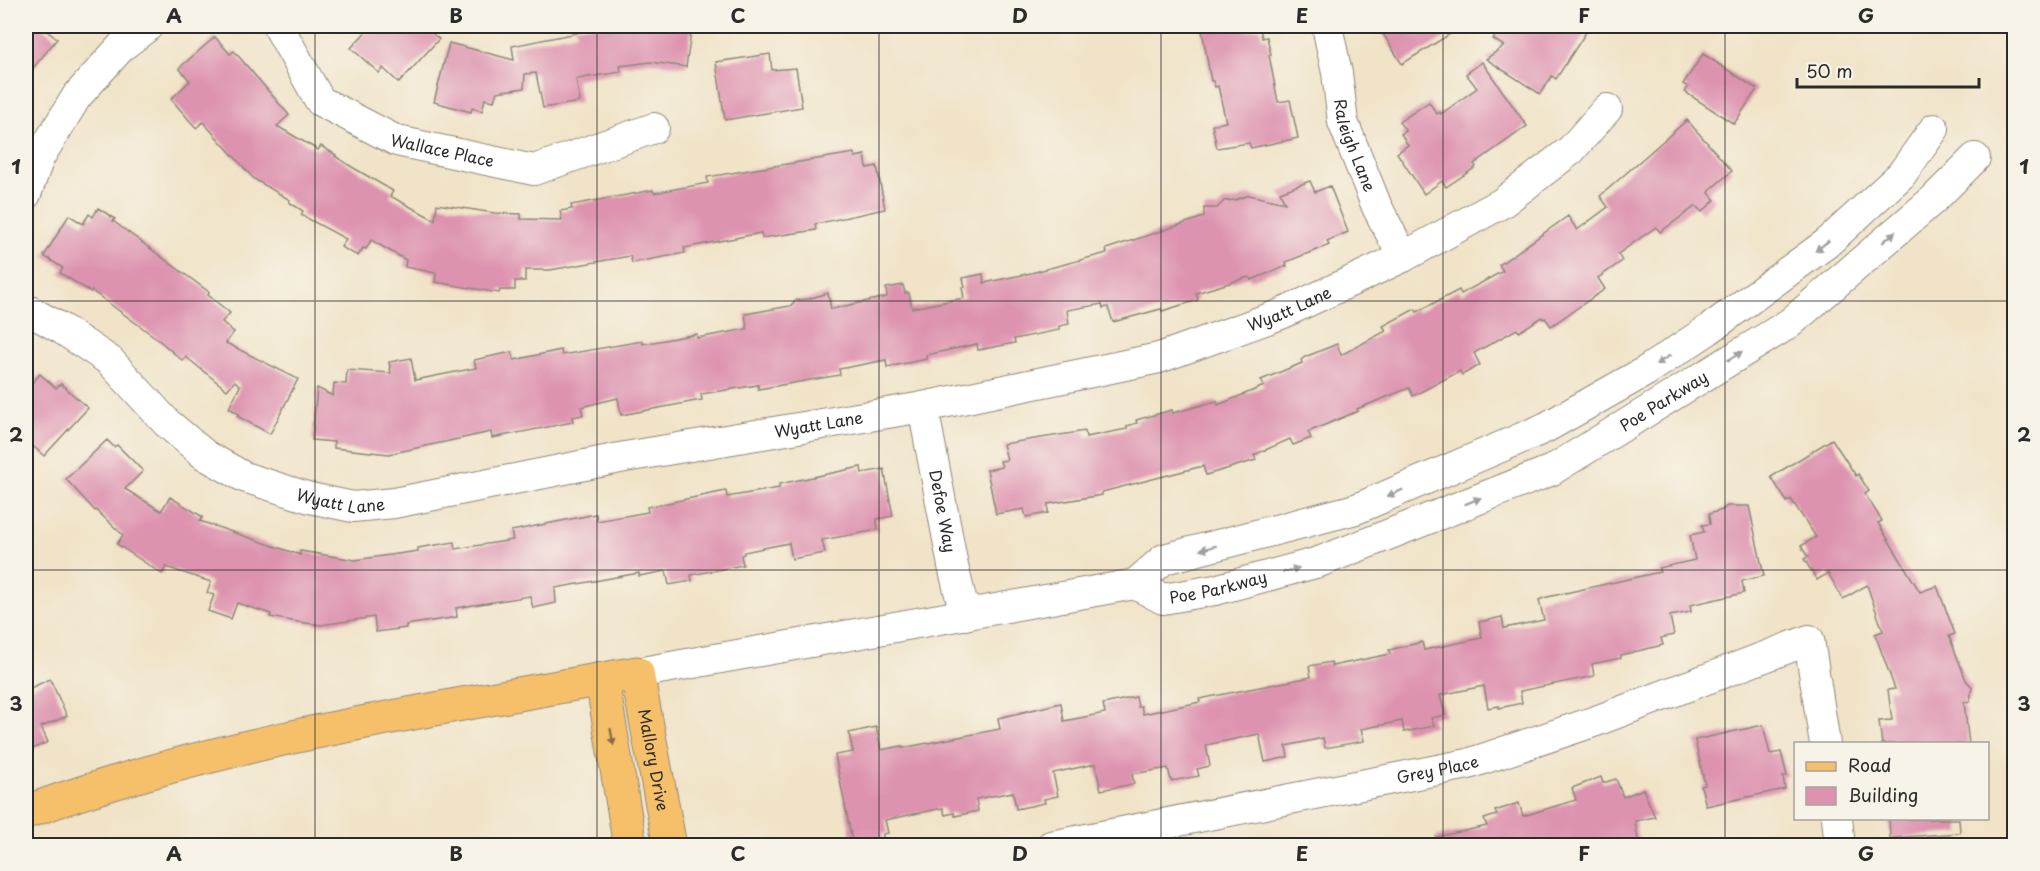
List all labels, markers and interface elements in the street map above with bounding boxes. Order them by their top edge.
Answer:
text: A [166,0,182,30]
text: B [449,0,463,30]
text: C [730,0,746,30]
text: D [1012,0,1028,30]
text: E [1296,0,1308,30]
text: F [1578,0,1590,30]
text: G [1858,0,1874,30]
scale bar [1797,51,1978,89]
text: 50 m [1806,57,1853,84]
street label: Raleigh Lane [1329,97,1383,195]
street label: Wallace Place [388,127,497,172]
text: 1 [11,151,21,181]
text: 1 [2019,151,2029,181]
one-way arrow [1881,231,1897,244]
one-way arrow [1814,240,1829,252]
street label: Wyatt Lane [1244,279,1335,336]
one-way arrow [1727,351,1743,362]
one-way arrow [1655,354,1671,365]
street label: Poe Parkway [1615,364,1712,436]
street label: Wyatt Lane [773,404,865,443]
text: 2 [9,419,23,449]
text: 2 [2017,419,2031,449]
street label: Defoe Way [924,467,963,555]
street label: Wyatt Lane [294,482,386,519]
one-way arrow [1386,488,1403,497]
one-way arrow [1465,496,1483,506]
one-way arrow [1199,543,1217,553]
street label: Poe Parkway [1167,564,1269,609]
one-way arrow [1282,565,1300,574]
text: 3 [9,688,23,718]
text: 3 [2017,688,2031,718]
street label: Mallory Drive [633,707,676,813]
one-way arrow [607,728,616,747]
legend [1794,742,1989,820]
street label: Grey Place [1394,748,1481,789]
text: Road [1848,751,1892,778]
text: Building [1848,781,1918,808]
text: A [166,838,182,868]
text: B [449,838,463,868]
text: C [730,838,746,868]
text: D [1012,838,1028,868]
text: E [1296,838,1308,868]
text: F [1578,838,1590,868]
text: G [1858,838,1874,868]

